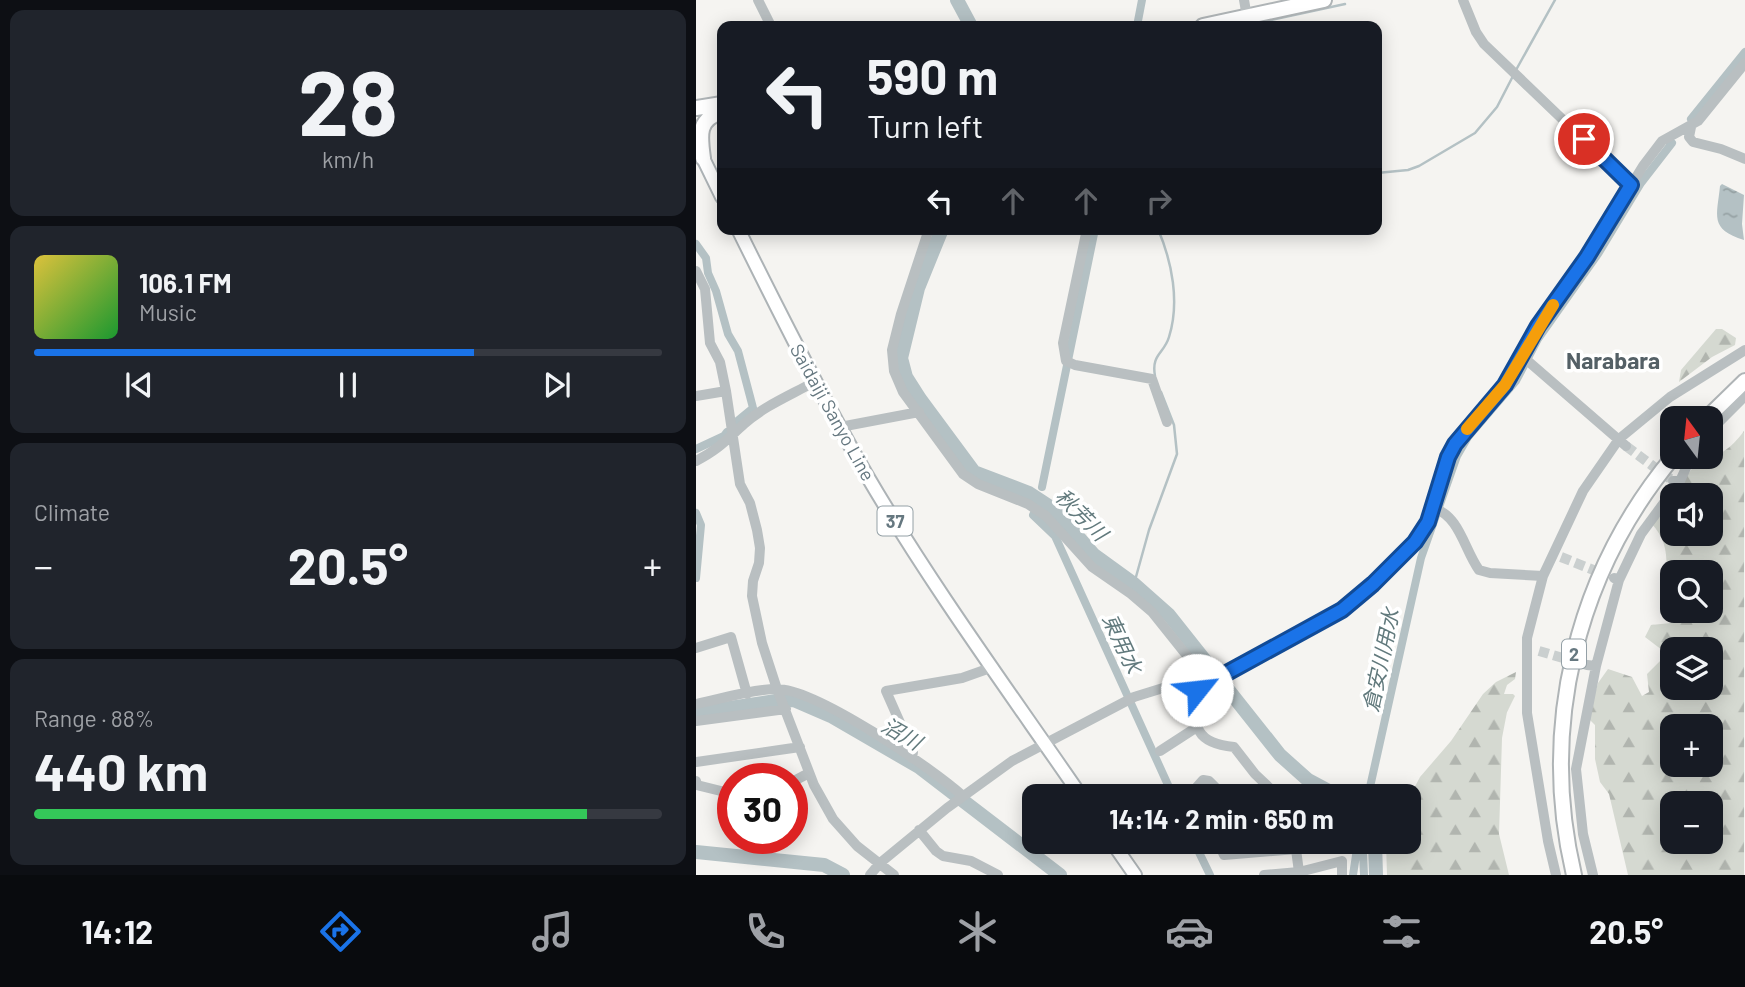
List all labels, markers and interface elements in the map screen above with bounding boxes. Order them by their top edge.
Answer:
text: 28 [298,45,398,154]
text: 590 m [867,46,998,105]
icon: left [752,49,843,140]
text: Turn left [867,106,984,144]
pin [1554,109,1614,169]
icon: arrive [1565,120,1603,158]
text: km/h [322,145,374,173]
icon: left [921,182,959,220]
icon: ahead [994,182,1032,220]
icon: ahead [1067,182,1105,220]
icon: right [1140,182,1178,220]
text: 106.1 FM [139,267,232,298]
text: Music [139,298,197,326]
street label: Saidaiji Sanyo Line [786,339,880,485]
district label: Narabara [1566,346,1660,374]
icon: previous [120,366,158,404]
icon: pause [329,366,367,404]
icon: next [538,366,576,404]
north arrow [1660,406,1723,469]
map controls [1660,406,1723,854]
water label: 秋芳川 [1051,483,1115,547]
button: sound [1660,483,1723,546]
text: Climate [34,498,110,526]
road number: 37 [878,506,912,536]
text: 20.5° [288,533,408,595]
text: − [34,542,53,588]
text: + [643,542,662,588]
button: search [1660,560,1723,623]
water label: 倉安川用水 [1357,604,1404,714]
water label: 東用水 [1098,609,1148,679]
button: layers [1660,637,1723,700]
road number: 2 [1562,640,1586,668]
position arrow [1160,653,1234,727]
text: Range · 88% [34,704,154,732]
water label: 沼川 [878,712,928,755]
button: + [1660,714,1723,777]
text: 440 km [34,739,208,801]
speed limit sign: 30 [717,763,808,854]
button: − [1660,791,1723,854]
text: 14:14 · 2 min · 650 m [1109,803,1334,834]
icon: directions [316,907,365,956]
icon: music [528,907,577,956]
icon: phone [741,907,790,956]
icon: climate [953,907,1002,956]
icon: car [1165,907,1214,956]
icon: filters [1377,907,1426,956]
text: 14:12 [82,912,153,950]
text: 20.5° [1589,912,1663,950]

